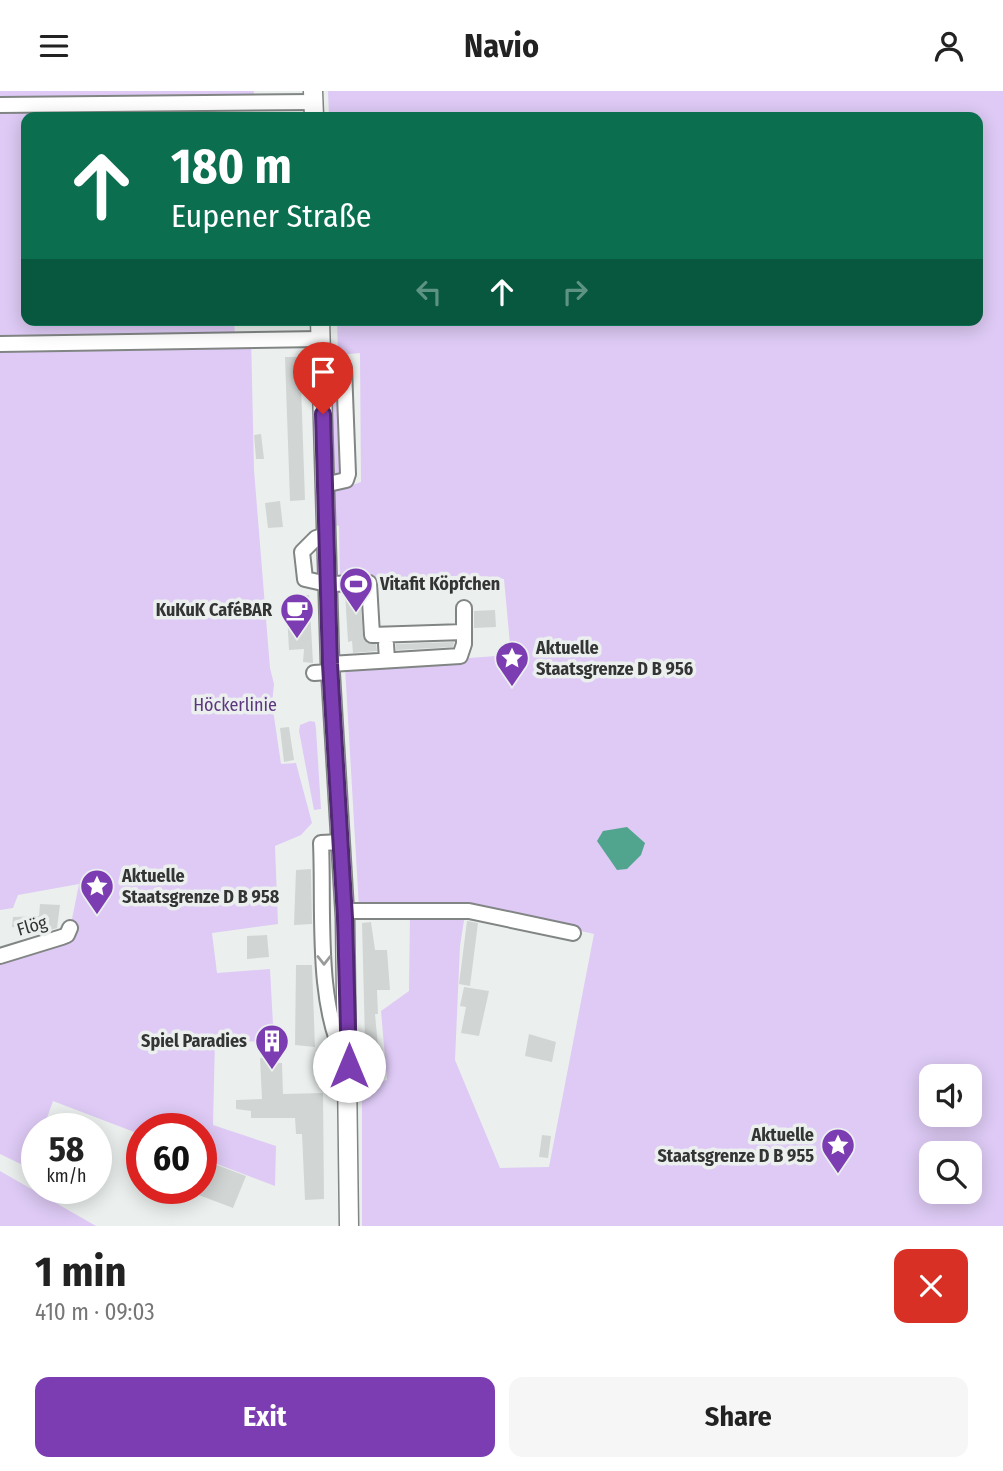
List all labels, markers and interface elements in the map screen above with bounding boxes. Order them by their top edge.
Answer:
icon: menu [35,27,73,65]
text: Navio [464,27,539,65]
icon: person [930,27,968,65]
text: 180 m [171,137,292,196]
icon: ahead [56,140,147,231]
text: Eupener Straße [171,197,372,235]
icon: left [410,273,448,311]
icon: ahead [483,273,521,311]
icon: right [556,273,594,311]
pin [293,342,353,414]
icon: arrive [304,353,342,391]
sports icon: Vitafit Köpfchen [337,565,375,614]
place label: Vitafit Köpfchen [379,573,500,595]
cafe icon: KuKuK CaféBAR [278,591,316,640]
place label: KuKuK CaféBAR [156,599,273,621]
place label: Aktuelle Staatsgrenze D B 956 [535,637,693,680]
place icon: Aktuelle Staatsgrenze D B 956 [493,639,531,688]
park label: Höckerlinie [193,694,277,716]
place label: Aktuelle Staatsgrenze D B 958 [121,865,280,908]
place icon: Aktuelle Staatsgrenze D B 958 [78,867,116,916]
street label: Flög [14,911,50,941]
one-way arrow [316,955,332,966]
building icon: Spiel Paradies [253,1022,291,1071]
position arrow [312,1029,386,1103]
place label: Spiel Paradies [141,1030,247,1052]
map controls [919,1064,982,1204]
button: sound [919,1064,982,1127]
speed limit sign: 60 [126,1113,217,1204]
place label: Aktuelle Staatsgrenze D B 955 [658,1124,814,1167]
place icon: Aktuelle Staatsgrenze D B 955 [819,1126,857,1175]
text: 58 [49,1128,84,1170]
button: search [919,1141,982,1204]
text: km/h [46,1165,87,1187]
text: 1 min [35,1247,126,1297]
button: close [894,1249,968,1323]
text: 410 m · 09:03 [35,1298,155,1326]
button: Exit [35,1377,495,1457]
button: Share [509,1377,968,1457]

